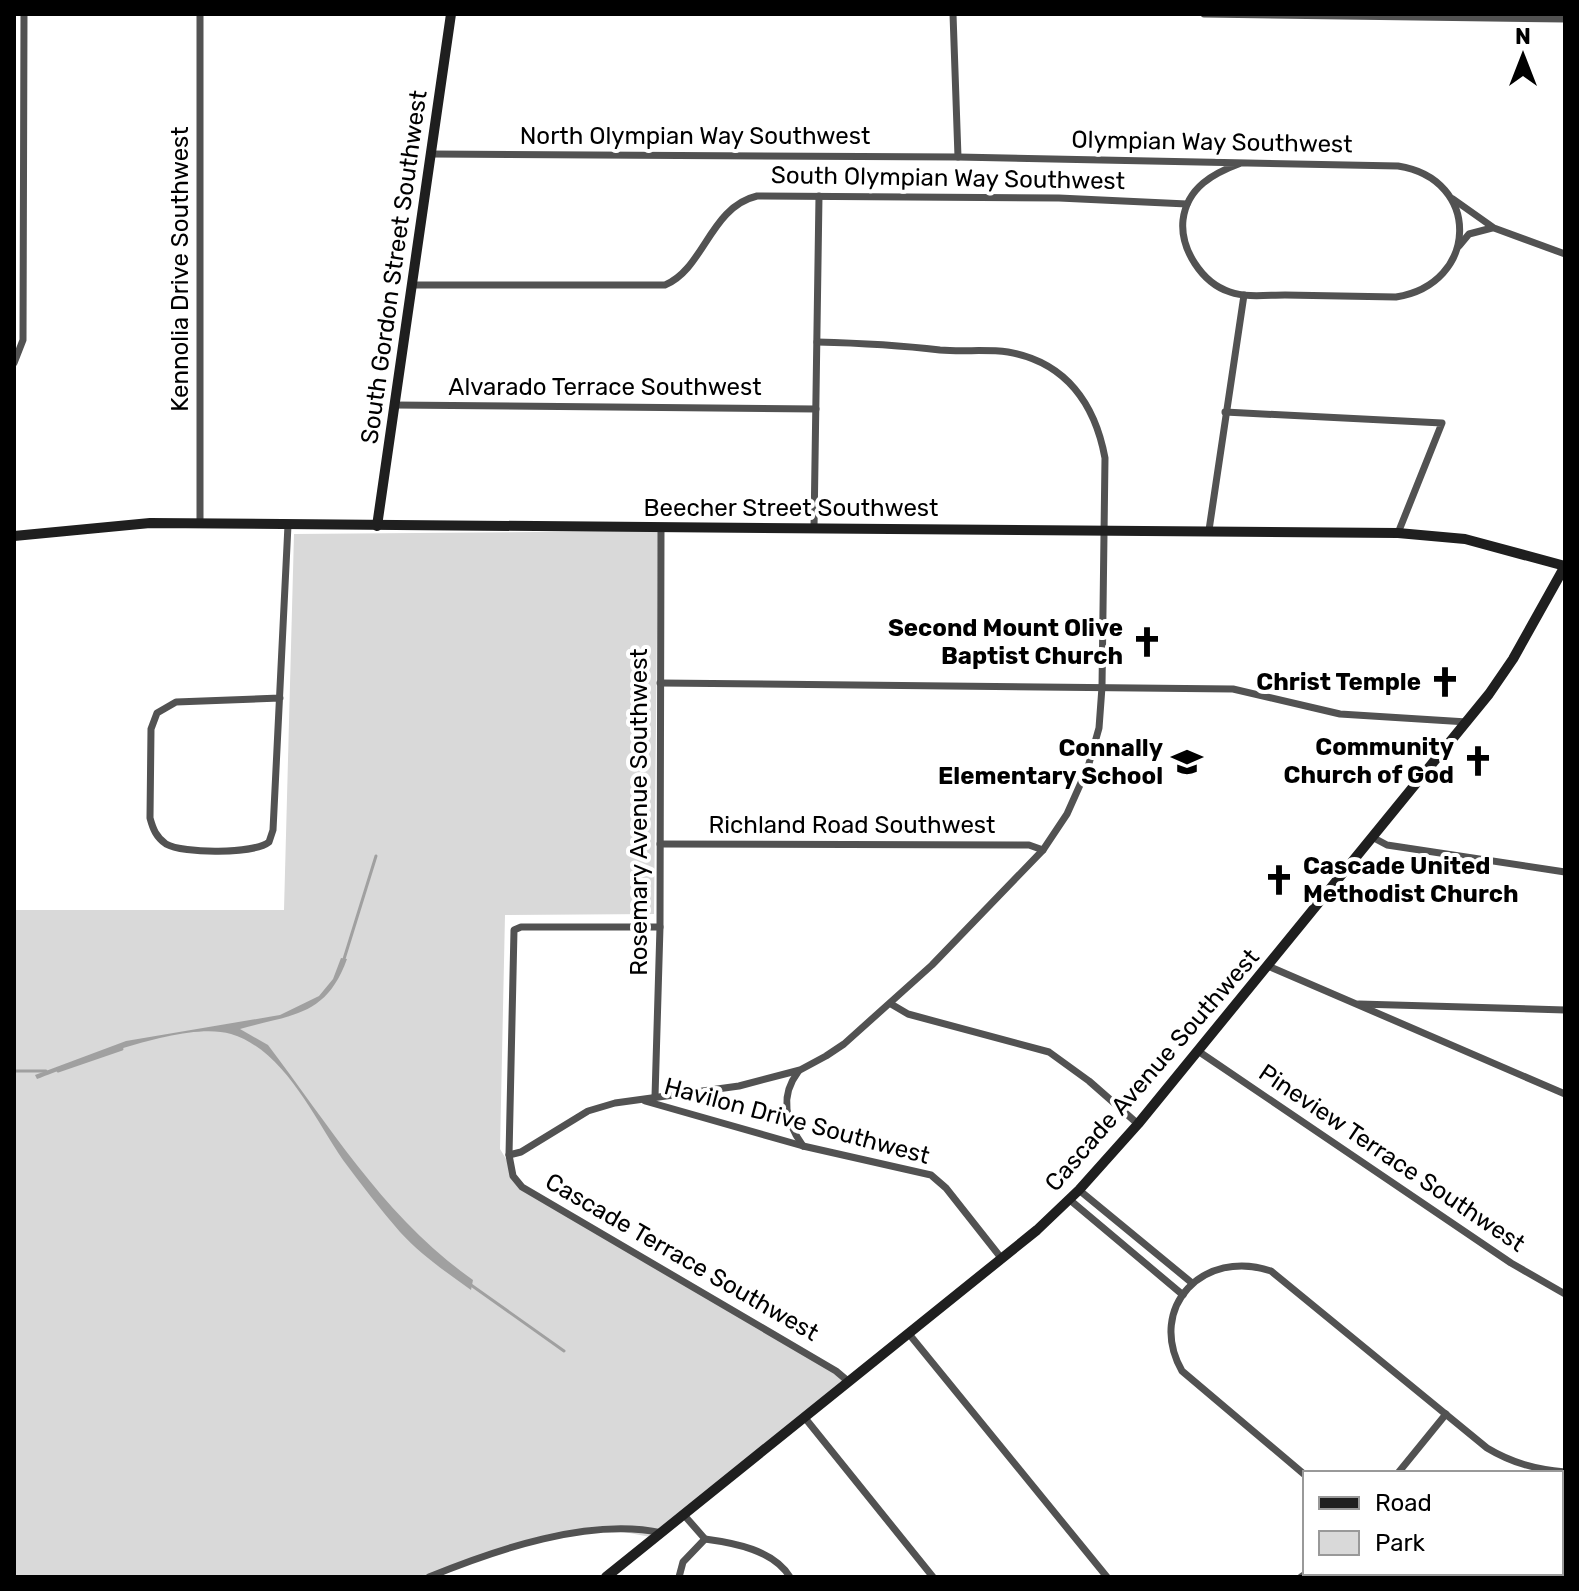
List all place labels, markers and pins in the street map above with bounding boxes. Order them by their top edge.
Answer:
place label: Second Mount Olive Baptist Church [888,614,1123,670]
church icon: Second Mount Olive Baptist Church [1130,625,1164,659]
church icon: Christ Temple [1428,665,1462,699]
place label: Christ Temple [1256,668,1421,696]
place label: Community Church of God [1284,733,1454,789]
place label: Connally Elementary School [938,734,1163,790]
church icon: Community Church of God [1461,744,1495,778]
school or university icon: Connally Elementary School [1170,745,1204,779]
place label: Cascade United Methodist Church [1303,852,1518,908]
church icon: Cascade United Methodist Church [1262,863,1296,897]

